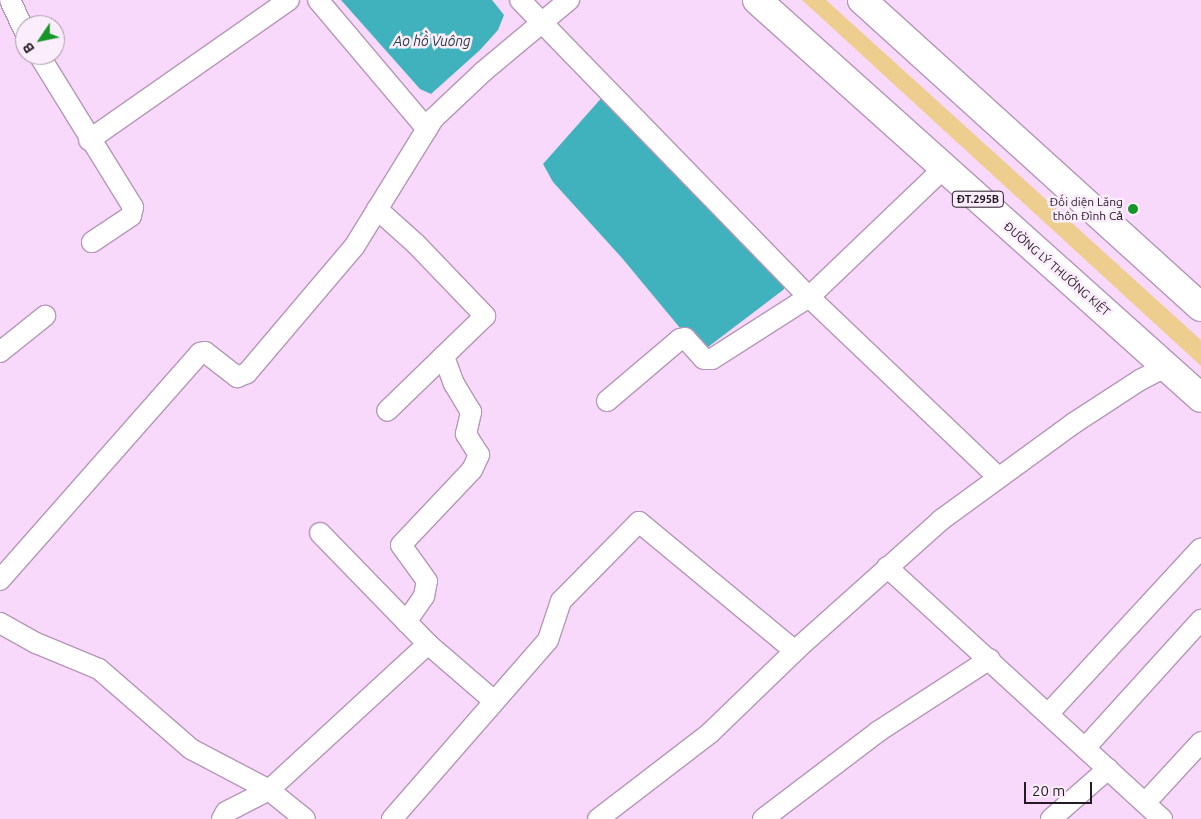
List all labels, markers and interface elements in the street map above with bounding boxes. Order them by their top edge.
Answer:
north arrow [15,15,65,65]
water label: Ao hồ Vuông [393,33,471,49]
text: B [19,40,38,56]
road number: ĐT.295B [952,190,1004,208]
place label: Đối diện Lăng thôn Đình Cả [1049,195,1123,223]
marker: Đối diện Lăng thôn Đình Cả [1127,203,1139,215]
street label: ĐƯỜNG LÝ THƯỜNG KIỆT [1001,219,1113,319]
scale bar [1026,772,1094,804]
text: 20 m [1032,782,1065,799]

